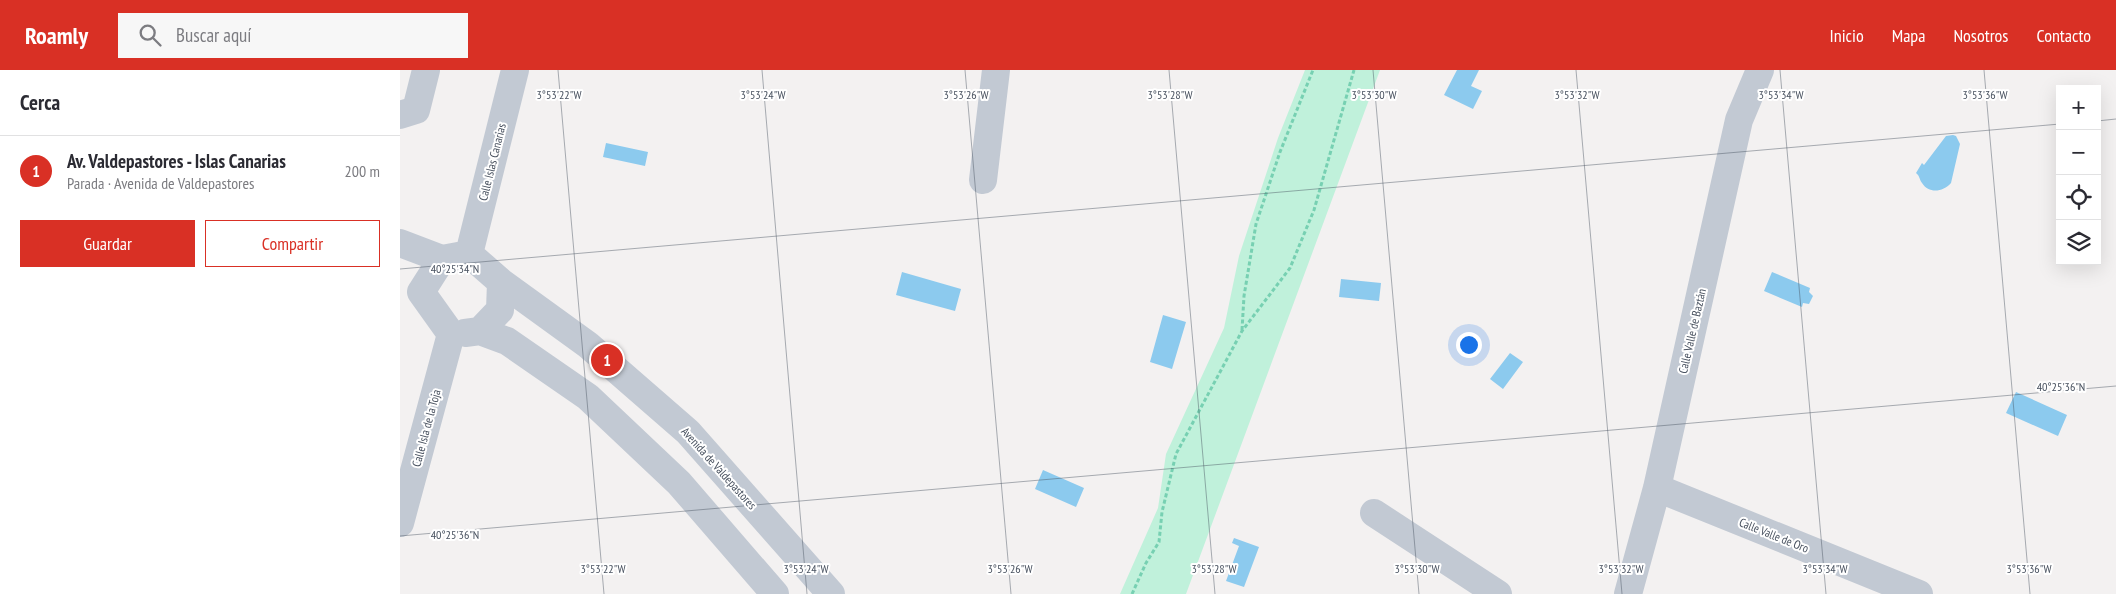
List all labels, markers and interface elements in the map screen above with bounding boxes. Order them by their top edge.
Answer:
search box [118,13,468,58]
text: Roamly [25,20,88,51]
icon: search [136,21,164,49]
text: Buscar aquí [176,23,251,47]
text: Inicio [1830,24,1864,47]
text: Mapa [1892,24,1925,47]
text: Nosotros [1953,24,2008,47]
text: Contacto [2036,24,2091,47]
map controls [2056,85,2101,265]
button: + [2056,85,2101,130]
text: 3°53'22"W [536,87,582,102]
text: 3°53'24"W [740,87,786,102]
text: 3°53'26"W [943,87,989,102]
text: 3°53'28"W [1147,87,1193,102]
text: 3°53'30"W [1351,87,1397,102]
text: 3°53'32"W [1554,87,1600,102]
text: 3°53'34"W [1758,87,1804,102]
text: 3°53'36"W [1962,87,2008,102]
text: Cerca [20,89,60,116]
street label: Calle Islas Canarias [475,122,509,202]
button: − [2056,130,2101,175]
text: Av. Valdepastores - Islas Canarias [67,149,286,173]
text: 1 [32,161,40,181]
text: 200 m [345,161,380,181]
text: Parada · Avenida de Valdepastores [67,173,254,193]
button: locate [2056,175,2101,220]
button: Guardar [20,220,195,267]
button: Compartir [205,220,380,267]
button: layers [2056,220,2101,265]
text: 40°25'34"N [431,261,479,276]
street label: Calle Valle de Baztán [1675,287,1709,375]
your location [1456,332,1482,358]
pin: 1 [591,341,623,379]
text: 40°25'36"N [2037,379,2085,394]
street label: Calle Isla de la Toja [408,388,444,468]
street label: Avenida de Valdepastores [678,424,760,512]
street label: Calle Valle de Oro [1737,514,1811,556]
text: 40°25'36"N [431,527,479,542]
text: 3°53'22"W [580,561,626,576]
text: 3°53'24"W [783,561,829,576]
text: 3°53'26"W [987,561,1033,576]
text: 3°53'28"W [1191,561,1237,576]
text: 3°53'30"W [1394,561,1440,576]
text: 3°53'32"W [1598,561,1644,576]
text: 3°53'34"W [1802,561,1848,576]
text: 3°53'36"W [2006,561,2052,576]

